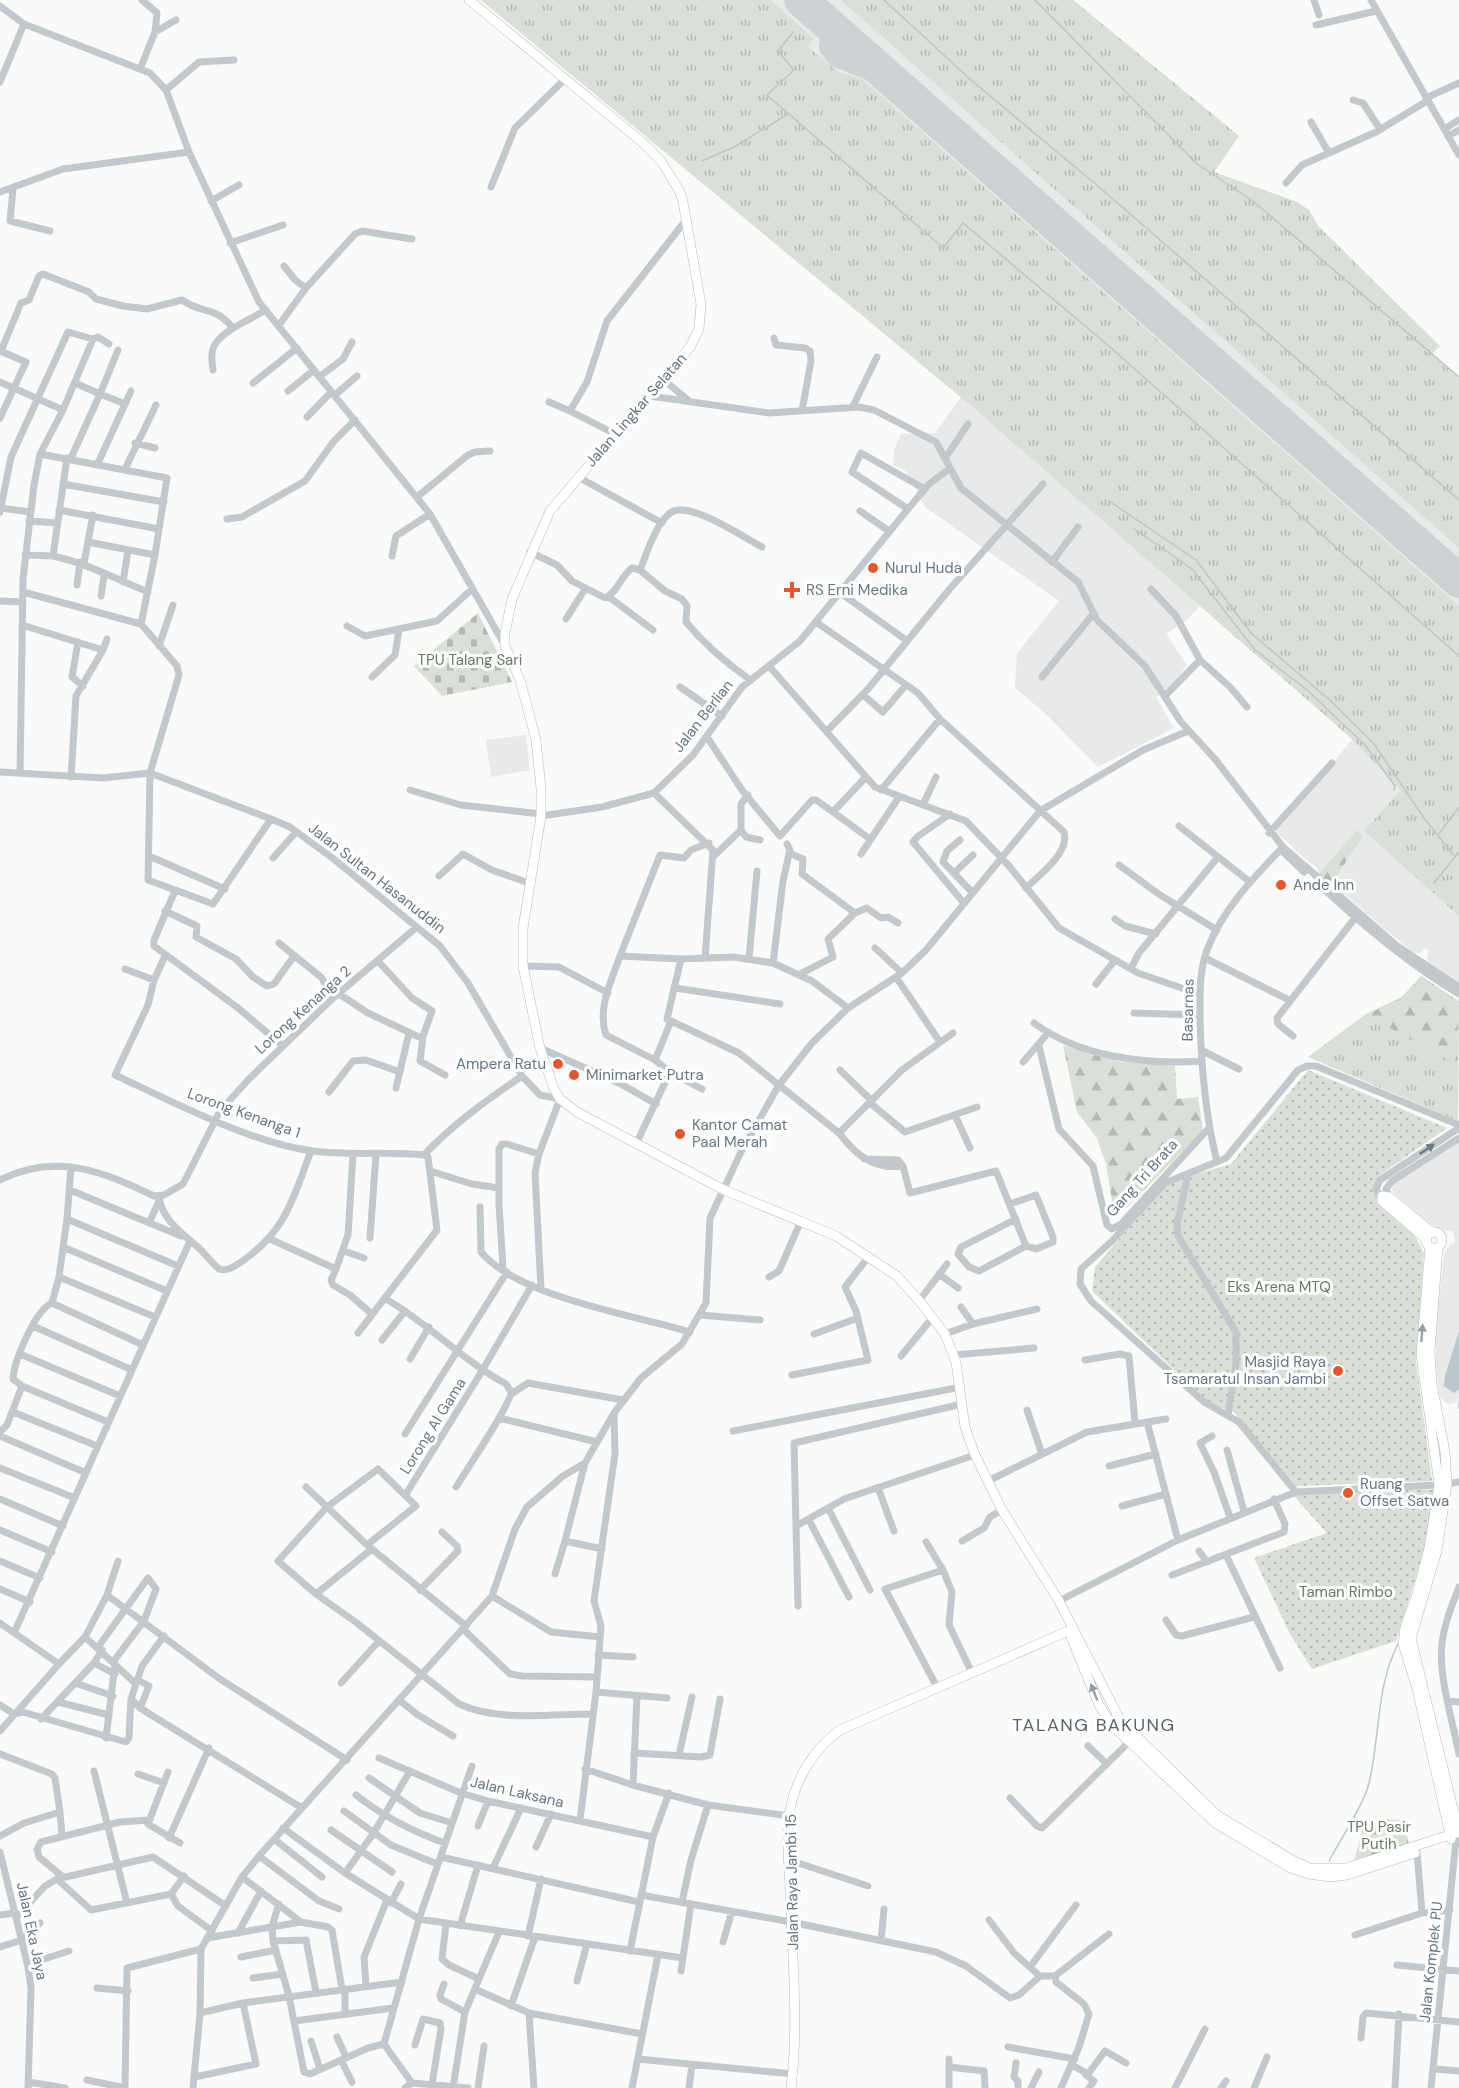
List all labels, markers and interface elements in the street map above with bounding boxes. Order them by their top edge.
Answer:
street label: Jalan Lingkar Selatan [581,349,691,471]
place label: Nurul Huda [885,558,962,578]
marker: Nurul Huda [866,561,880,575]
place label: RS Erni Medika [806,580,908,600]
marker: RS Erni Medika [783,581,801,599]
park label: TPU Talang Sari [418,650,522,670]
street label: Jalan Berlian [668,676,738,756]
street label: Jalan Sultan Hasanuddin [304,818,450,938]
place label: Ande Inn [1293,875,1354,895]
marker: Ande Inn [1274,878,1288,892]
street label: Lorong Kenanga 2 [251,961,355,1059]
street label: Basarnas [1177,978,1199,1042]
place label: Ampera Ratu [456,1054,546,1074]
marker: Ampera Ratu [551,1057,565,1071]
place label: Minimarket Putra [586,1065,704,1085]
marker: Minimarket Putra [567,1068,581,1082]
street label: Lorong Kenanga 1 [185,1083,303,1143]
place label: Kantor Camat Paal Merah [692,1115,788,1152]
marker: Kantor Camat Paal Merah [673,1127,687,1141]
street label: Gang Tri Brata [1102,1135,1182,1221]
one-way arrow [1419,1144,1435,1155]
park label: Eks Arena MTQ [1227,1277,1331,1297]
one-way arrow [1417,1323,1427,1342]
place label: Masjid Raya Tsamaratul Insan Jambi [1164,1352,1326,1389]
marker: Masjid Raya Tsamaratul Insan Jambi [1331,1364,1345,1378]
street label: Lorong Al Gama [395,1374,471,1478]
place label: Ruang Offset Satwa [1360,1474,1449,1511]
marker: Ruang Offset Satwa [1341,1486,1355,1500]
park label: Taman Rimbo [1299,1582,1393,1602]
one-way arrow [1089,1683,1098,1701]
district label: TALANG BAKUNG [1012,1713,1176,1737]
street label: Jalan Laksana [468,1772,566,1812]
street label: Jalan Raya Jambi 15 [781,1814,803,1950]
park label: TPU Pasir Putih [1347,1817,1412,1854]
street label: Jalan Eka Jaya [12,1880,52,1982]
street label: Jalan Komplek PU [1415,1900,1447,2024]

